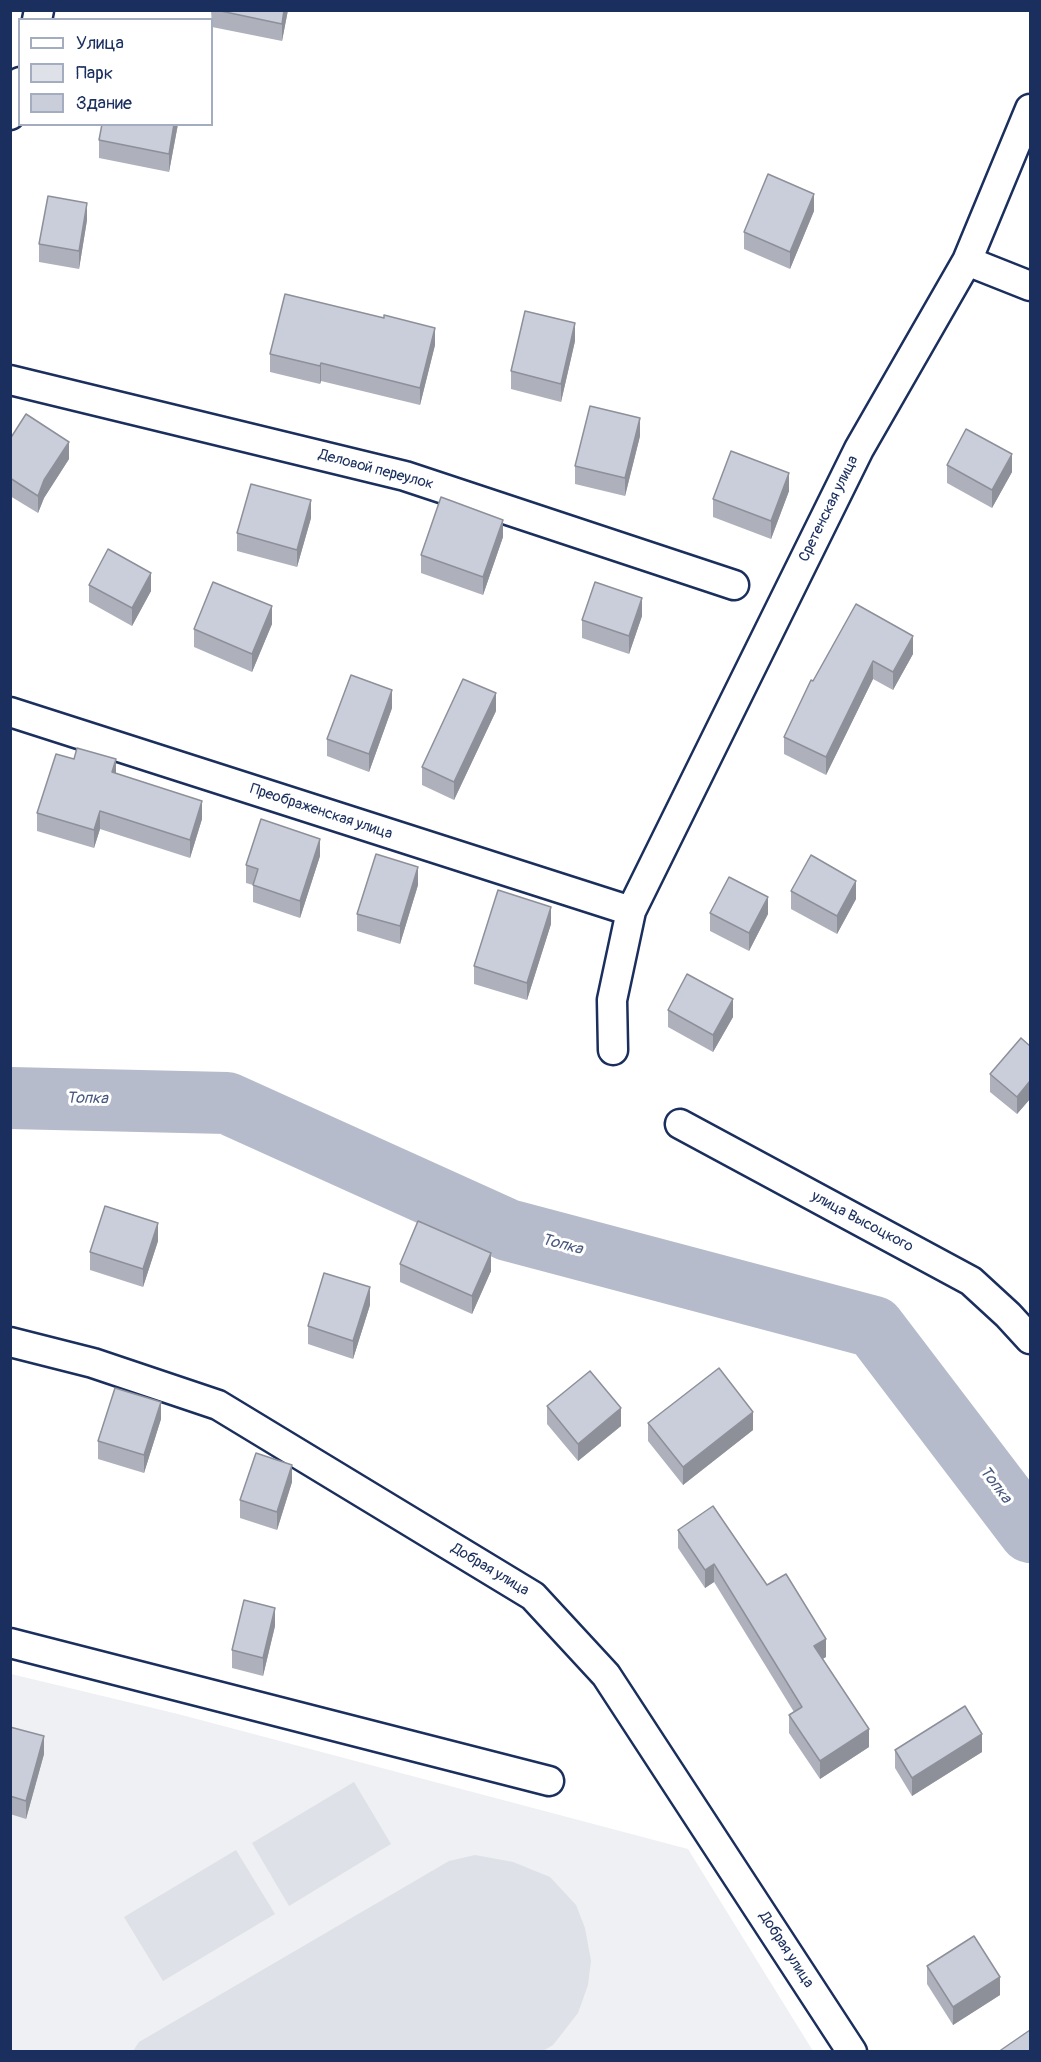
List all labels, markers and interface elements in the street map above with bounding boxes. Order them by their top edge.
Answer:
legend [18,18,213,126]
text: Улица [76,32,124,55]
text: Парк [76,62,113,85]
text: Здание [76,92,132,115]
street label: Деловой переулок [317,446,435,494]
street label: Сретенская улица [795,453,863,565]
street label: Преображенская улица [248,780,394,844]
water label: Топка [66,1089,108,1109]
street label: улица Высоцкого [808,1188,916,1256]
water label: Топка [540,1230,584,1260]
water label: Топка [975,1463,1015,1507]
street label: Добрая улица [448,1540,532,1600]
street label: Добрая улица [755,1908,817,1992]

